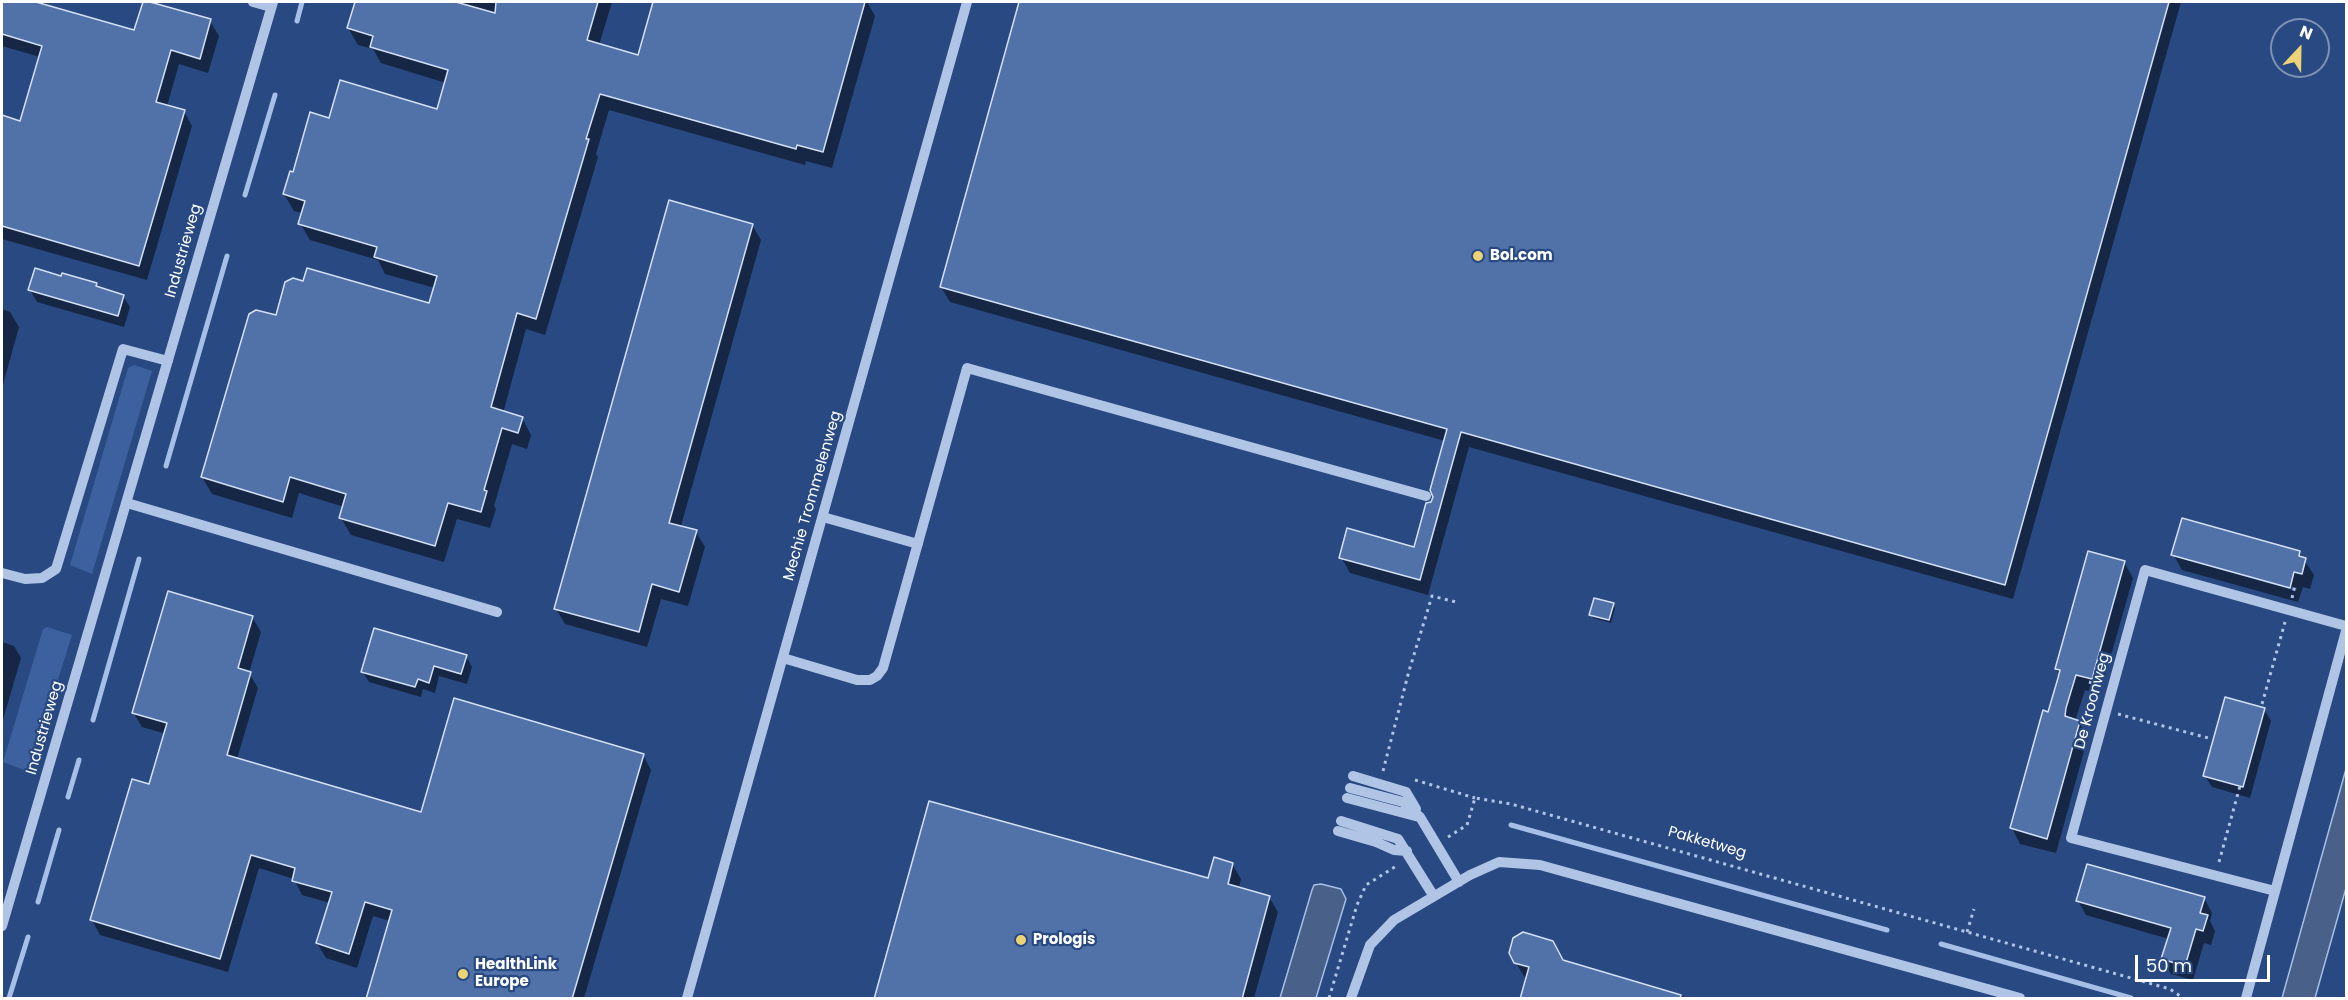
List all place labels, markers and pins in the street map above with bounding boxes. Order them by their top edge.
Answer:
place label: Bol.com [1490,247,1553,265]
marker: Bol.com [1471,249,1485,263]
place label: Prologis [1033,931,1095,949]
marker: Prologis [1014,933,1028,947]
place label: HealthLink Europe [475,956,557,991]
marker: HealthLink Europe [456,967,470,981]

